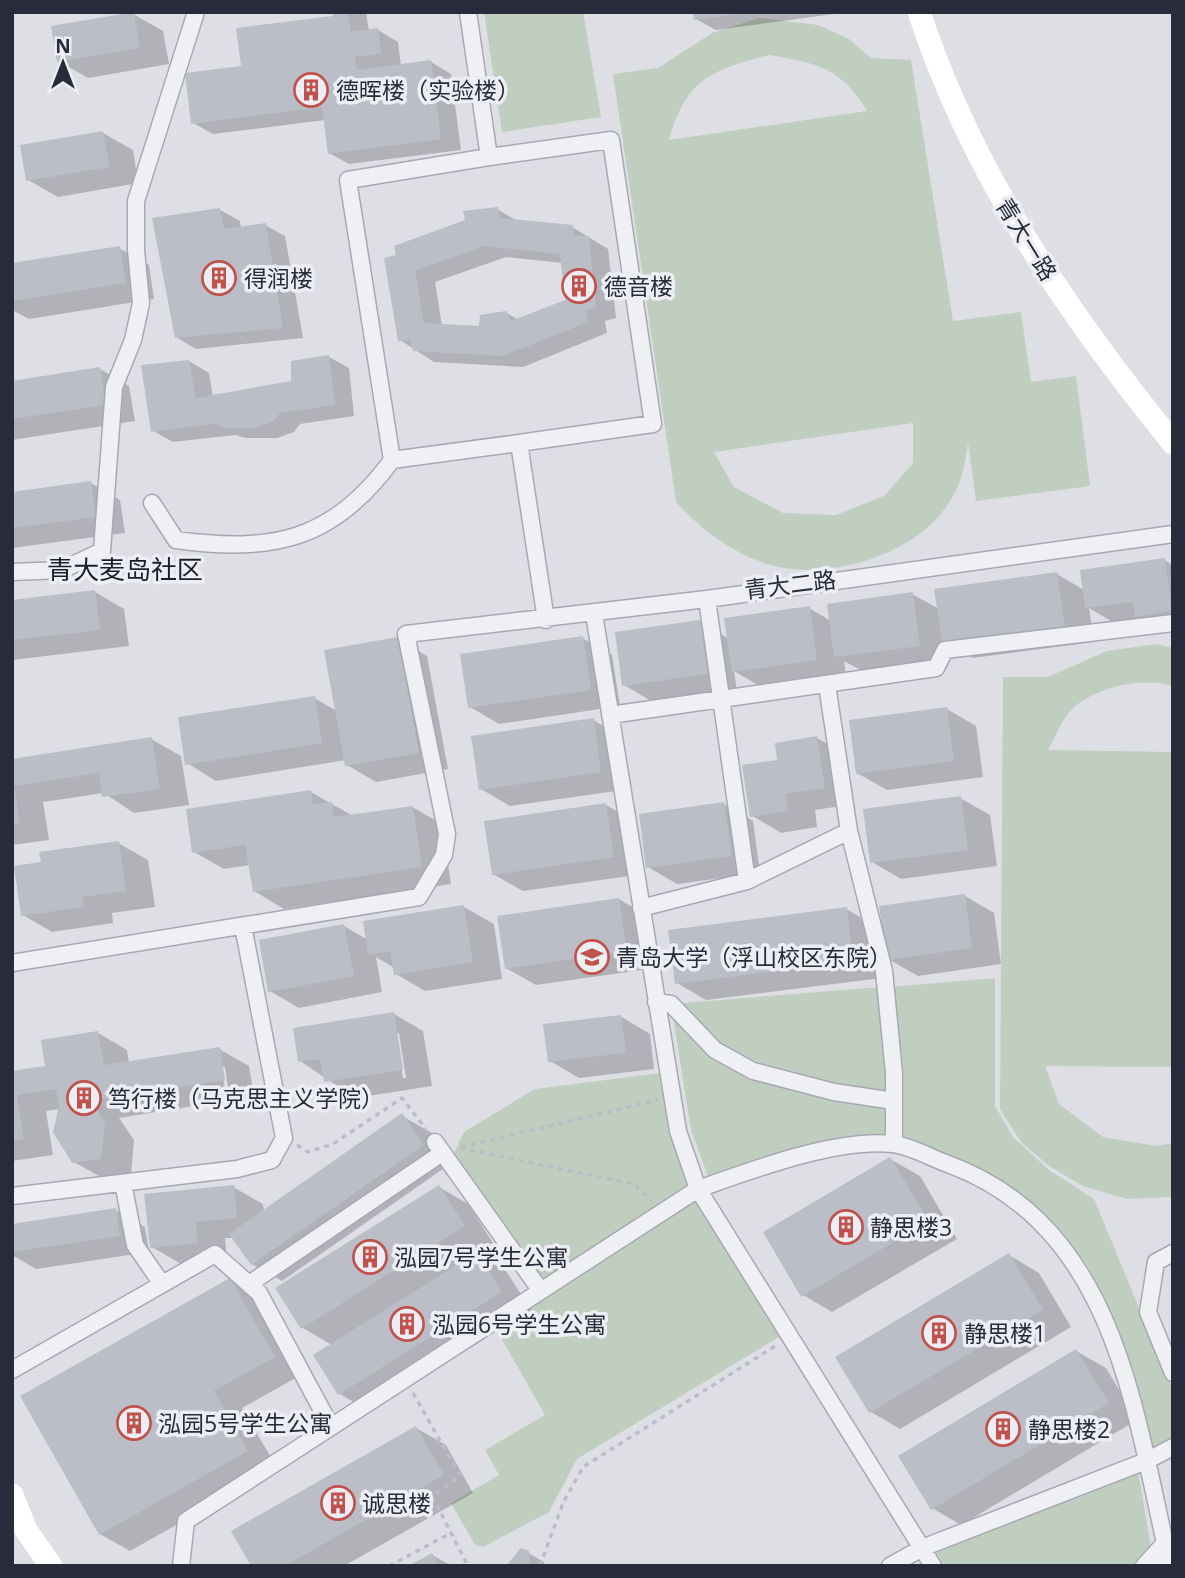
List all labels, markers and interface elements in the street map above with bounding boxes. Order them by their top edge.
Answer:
north arrow [28,28,98,98]
text: N [55,33,71,59]
building icon: 德晖楼（实验楼） [292,71,330,109]
place label: 德晖楼（实验楼） [336,74,520,106]
street label: 青大一路 [989,192,1065,286]
building icon: 得润楼 [200,259,238,297]
place label: 得润楼 [244,262,313,294]
building icon: 德音楼 [560,267,598,305]
place label: 德音楼 [604,270,673,302]
district label: 青大麦岛社区 [47,551,203,587]
street label: 青大二路 [742,563,838,605]
school or university icon: 青岛大学（浮山校区东院） [573,938,611,976]
place label: 青岛大学（浮山校区东院） [616,941,892,973]
building icon: 笃行楼（马克思主义学院） [65,1079,103,1117]
place label: 笃行楼（马克思主义学院） [108,1082,384,1114]
building icon: 静思楼3 [827,1208,865,1246]
place label: 静思楼3 [870,1211,952,1243]
building icon: 泓园7号学生公寓 [351,1238,389,1276]
place label: 泓园7号学生公寓 [394,1241,568,1273]
building icon: 泓园6号学生公寓 [388,1305,426,1343]
place label: 泓园6号学生公寓 [432,1308,606,1340]
building icon: 静思楼1 [920,1314,958,1352]
place label: 静思楼1 [964,1317,1046,1349]
building icon: 泓园5号学生公寓 [115,1404,153,1442]
place label: 泓园5号学生公寓 [158,1407,332,1439]
building icon: 静思楼2 [984,1410,1022,1448]
place label: 静思楼2 [1028,1413,1110,1445]
building icon: 诚思楼 [319,1484,357,1522]
place label: 诚思楼 [362,1487,431,1519]

